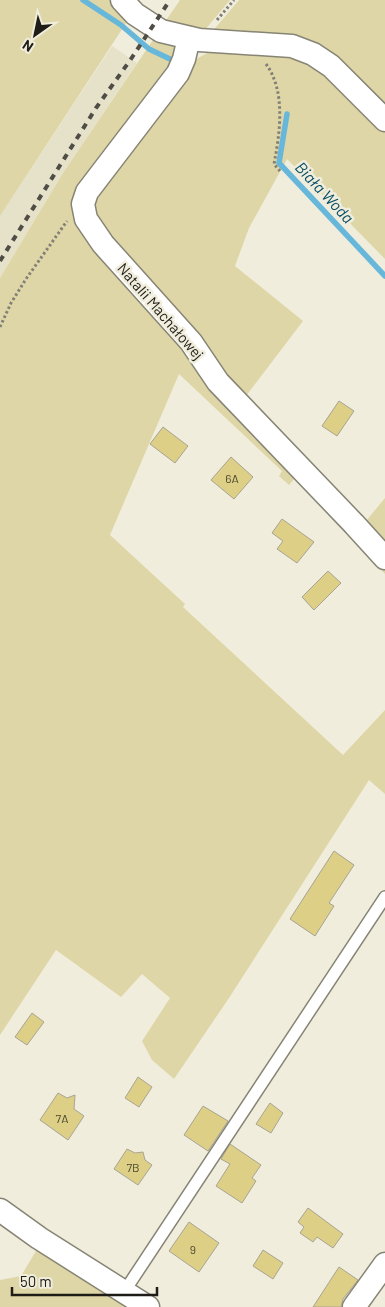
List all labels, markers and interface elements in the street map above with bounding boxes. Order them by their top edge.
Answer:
north arrow [10,10,60,60]
text: N [19,37,36,56]
water label: Biała Woda [292,157,358,227]
street label: Natalii Machałowej [114,259,208,363]
house number: 6A [225,471,239,485]
house number: 7A [56,1111,68,1125]
house number: 7B [126,1160,140,1174]
house number: 9 [190,1242,196,1256]
scale bar [12,1264,158,1296]
text: 50 m [20,1272,52,1290]

